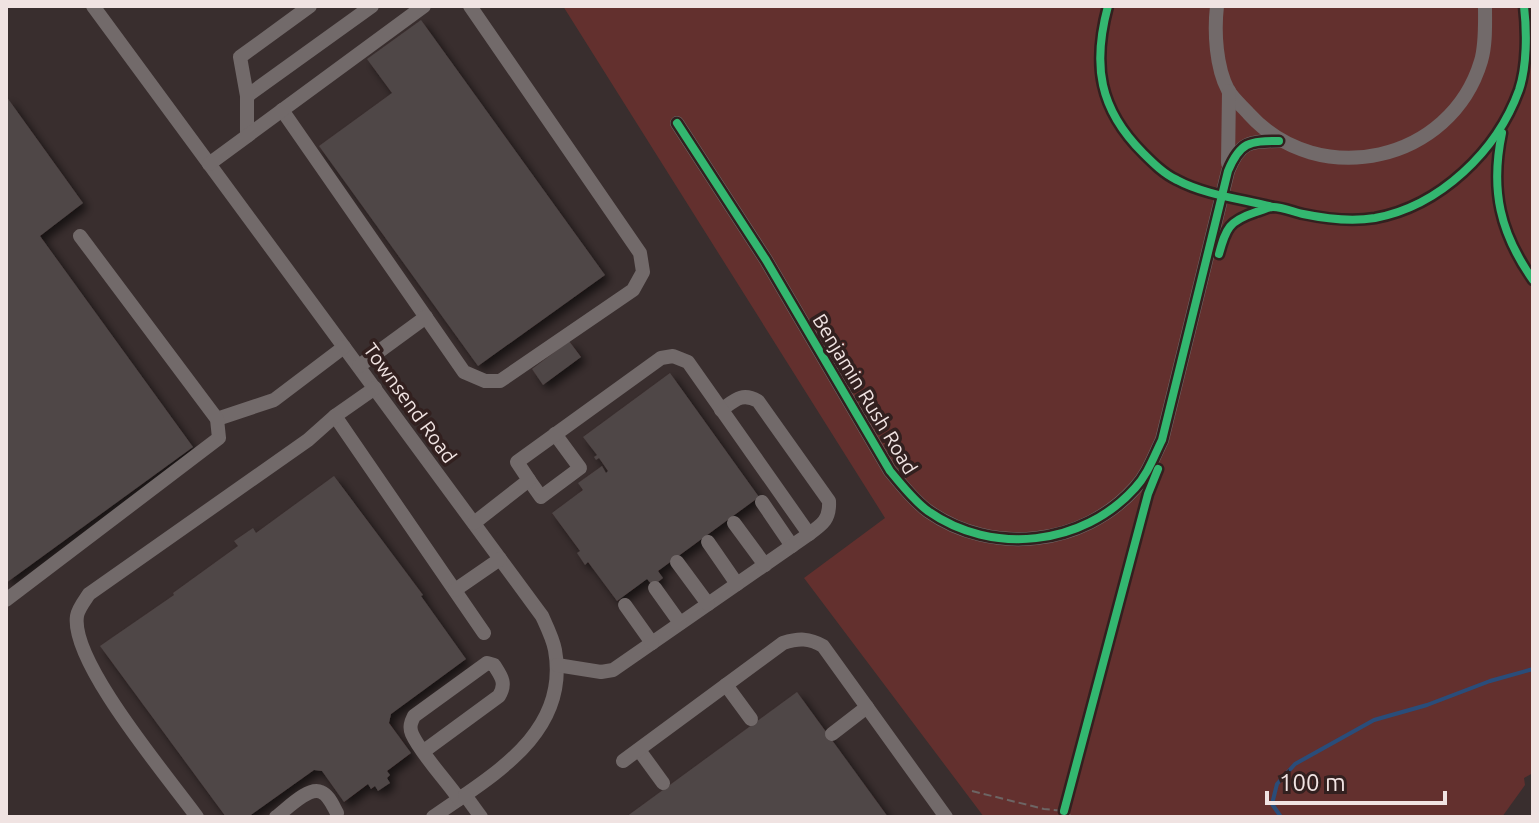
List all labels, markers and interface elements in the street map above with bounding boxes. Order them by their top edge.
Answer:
street label: Benjamin Rush Road [808,309,922,478]
street label: Townsend Road [359,338,462,467]
scale bar [1267,755,1445,805]
text: 100 m [1279,769,1346,796]

